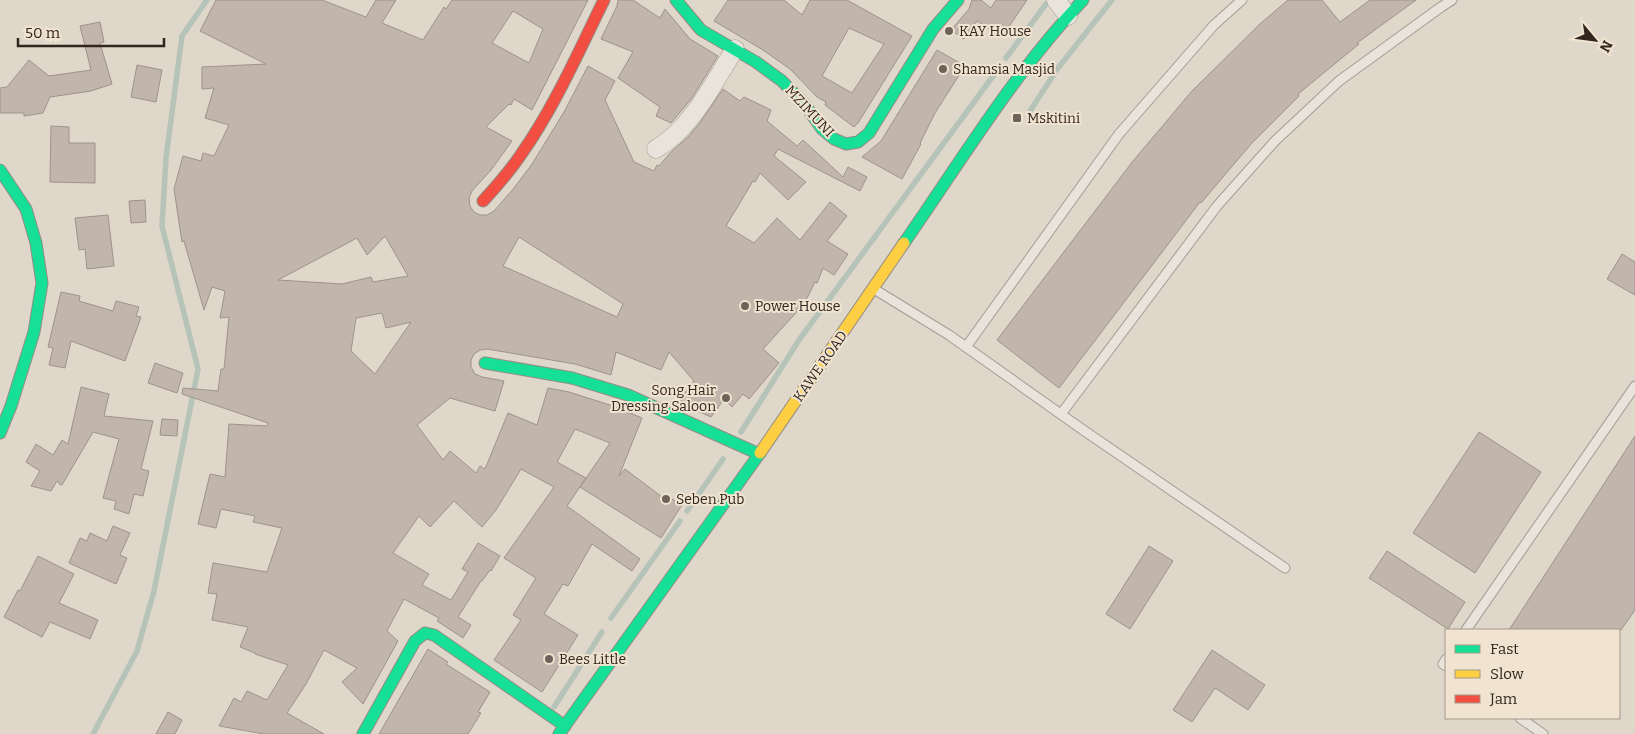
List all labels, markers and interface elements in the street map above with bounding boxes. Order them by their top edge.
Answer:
scale bar [18,15,164,47]
north arrow [1570,15,1620,65]
place label: KAY House [959,23,1031,40]
text: 50 m [25,24,61,42]
marker: KAY House [943,25,955,37]
text: N [1596,37,1616,55]
place label: Shamsia Masjid [953,61,1055,78]
marker: Shamsia Masjid [937,63,949,75]
street label: MZIMUNI [781,82,838,141]
place label: Mskitini [1027,110,1080,127]
marker: Mskitini [1011,112,1023,124]
place label: Power House [755,298,840,315]
marker: Power House [739,300,751,312]
street label: KAWE ROAD [790,328,851,405]
place label: Song Hair Dressing Saloon [611,382,716,415]
marker: Song Hair Dressing Saloon [720,392,732,404]
place label: Seben Pub [676,491,744,508]
marker: Seben Pub [660,493,672,505]
legend [1445,629,1620,719]
text: Fast [1490,640,1519,658]
place label: Bees Little [559,651,626,668]
marker: Bees Little [543,653,555,665]
text: Slow [1490,665,1525,683]
text: Jam [1489,690,1518,708]

